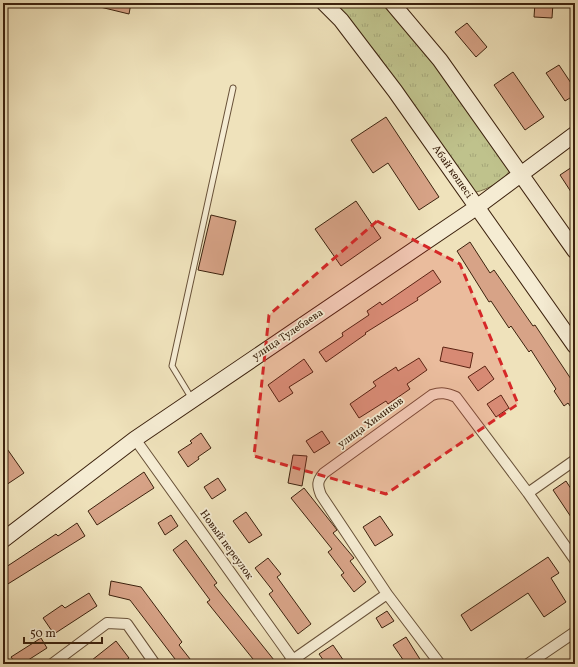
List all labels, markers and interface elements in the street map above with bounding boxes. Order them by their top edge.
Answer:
street label: Абай көшесі [428,142,476,202]
street label: улица Тулебаева [249,305,327,364]
street label: улица Химиков [335,394,407,452]
street label: Новый переулок [196,507,256,583]
scale bar [24,619,102,645]
text: 50 m [30,626,56,642]

